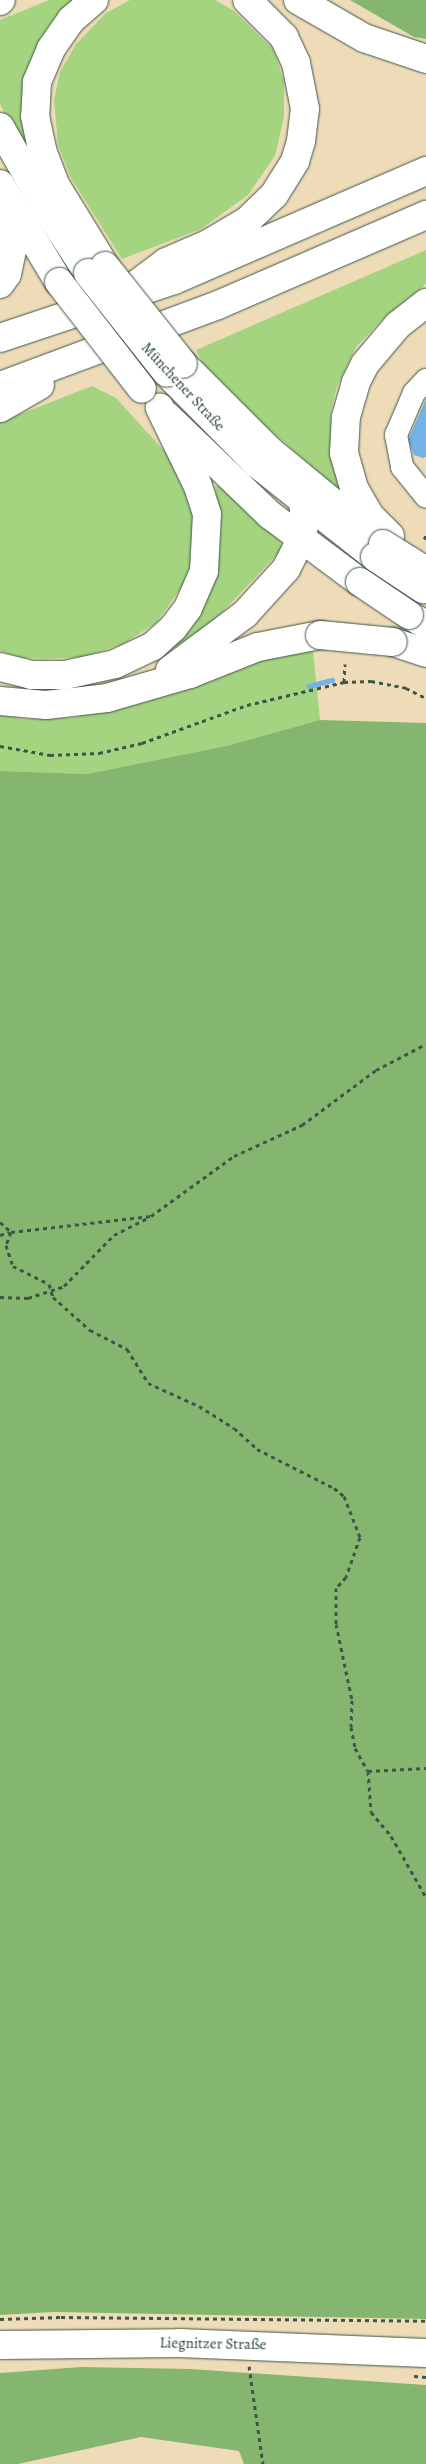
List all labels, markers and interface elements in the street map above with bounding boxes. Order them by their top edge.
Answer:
street label: Münchener Straße [137,339,229,435]
street label: Liegnitzer Straße [159,2334,267,2354]

